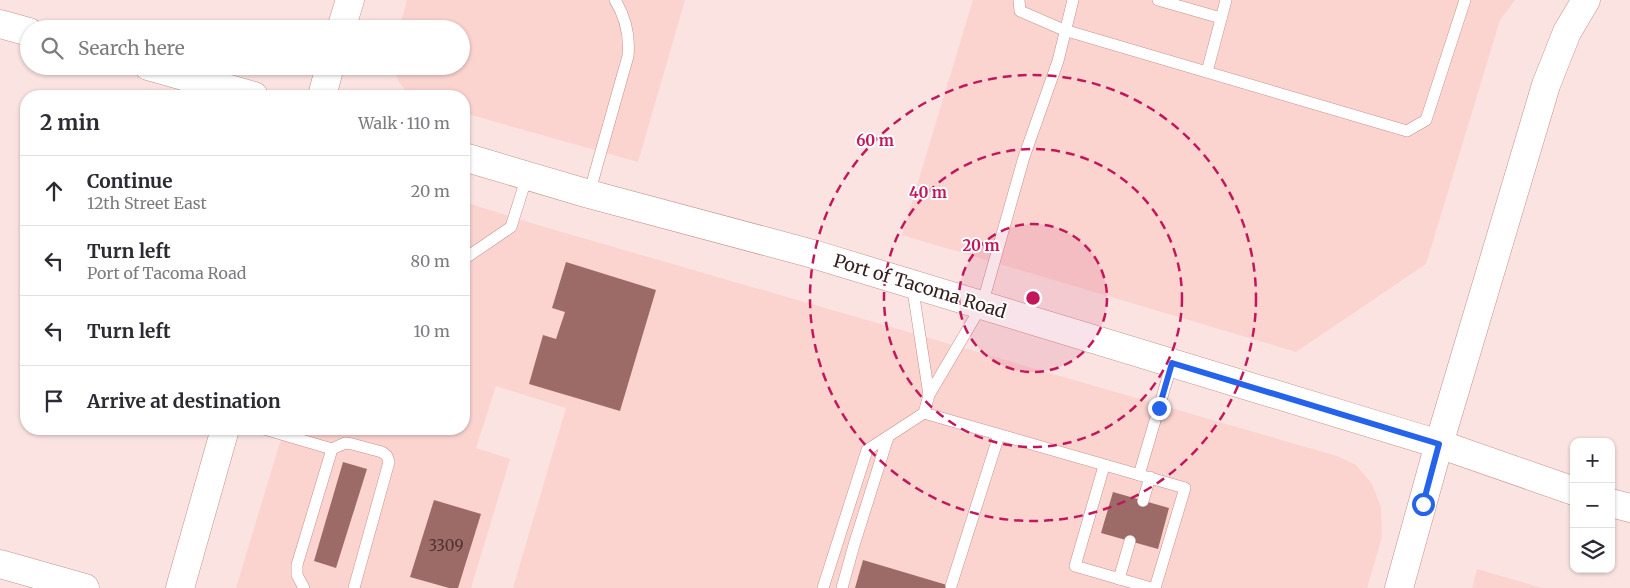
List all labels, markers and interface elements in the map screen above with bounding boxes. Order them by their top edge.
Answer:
search box [20,20,470,75]
icon: search [38,34,66,62]
text: Search here [78,36,185,60]
text: 2 min [40,109,100,136]
text: Walk · 110 m [358,113,450,133]
text: 60 m [856,131,894,150]
text: Continue [87,169,173,193]
icon: ahead [40,177,68,205]
text: 20 m [411,181,450,201]
text: 40 m [909,183,947,202]
text: 12th Street East [87,193,207,213]
text: 20 m [962,236,1000,255]
text: Turn left [87,239,171,263]
icon: left [40,247,68,275]
street label: Port of Tacoma Road [831,249,1009,323]
text: 80 m [411,251,450,271]
text: Port of Tacoma Road [87,263,246,283]
centre of rings [1024,289,1042,307]
icon: left [40,317,68,345]
text: Turn left [87,319,171,343]
text: 10 m [413,321,450,341]
icon: arrive [40,387,68,415]
text: Arrive at destination [87,389,281,413]
route end [1148,397,1171,420]
map controls [1570,438,1615,573]
button: + [1570,438,1615,483]
button: − [1570,483,1615,528]
route start [1412,493,1435,516]
button: layers [1570,528,1615,573]
house number: 3309 [428,536,464,555]

